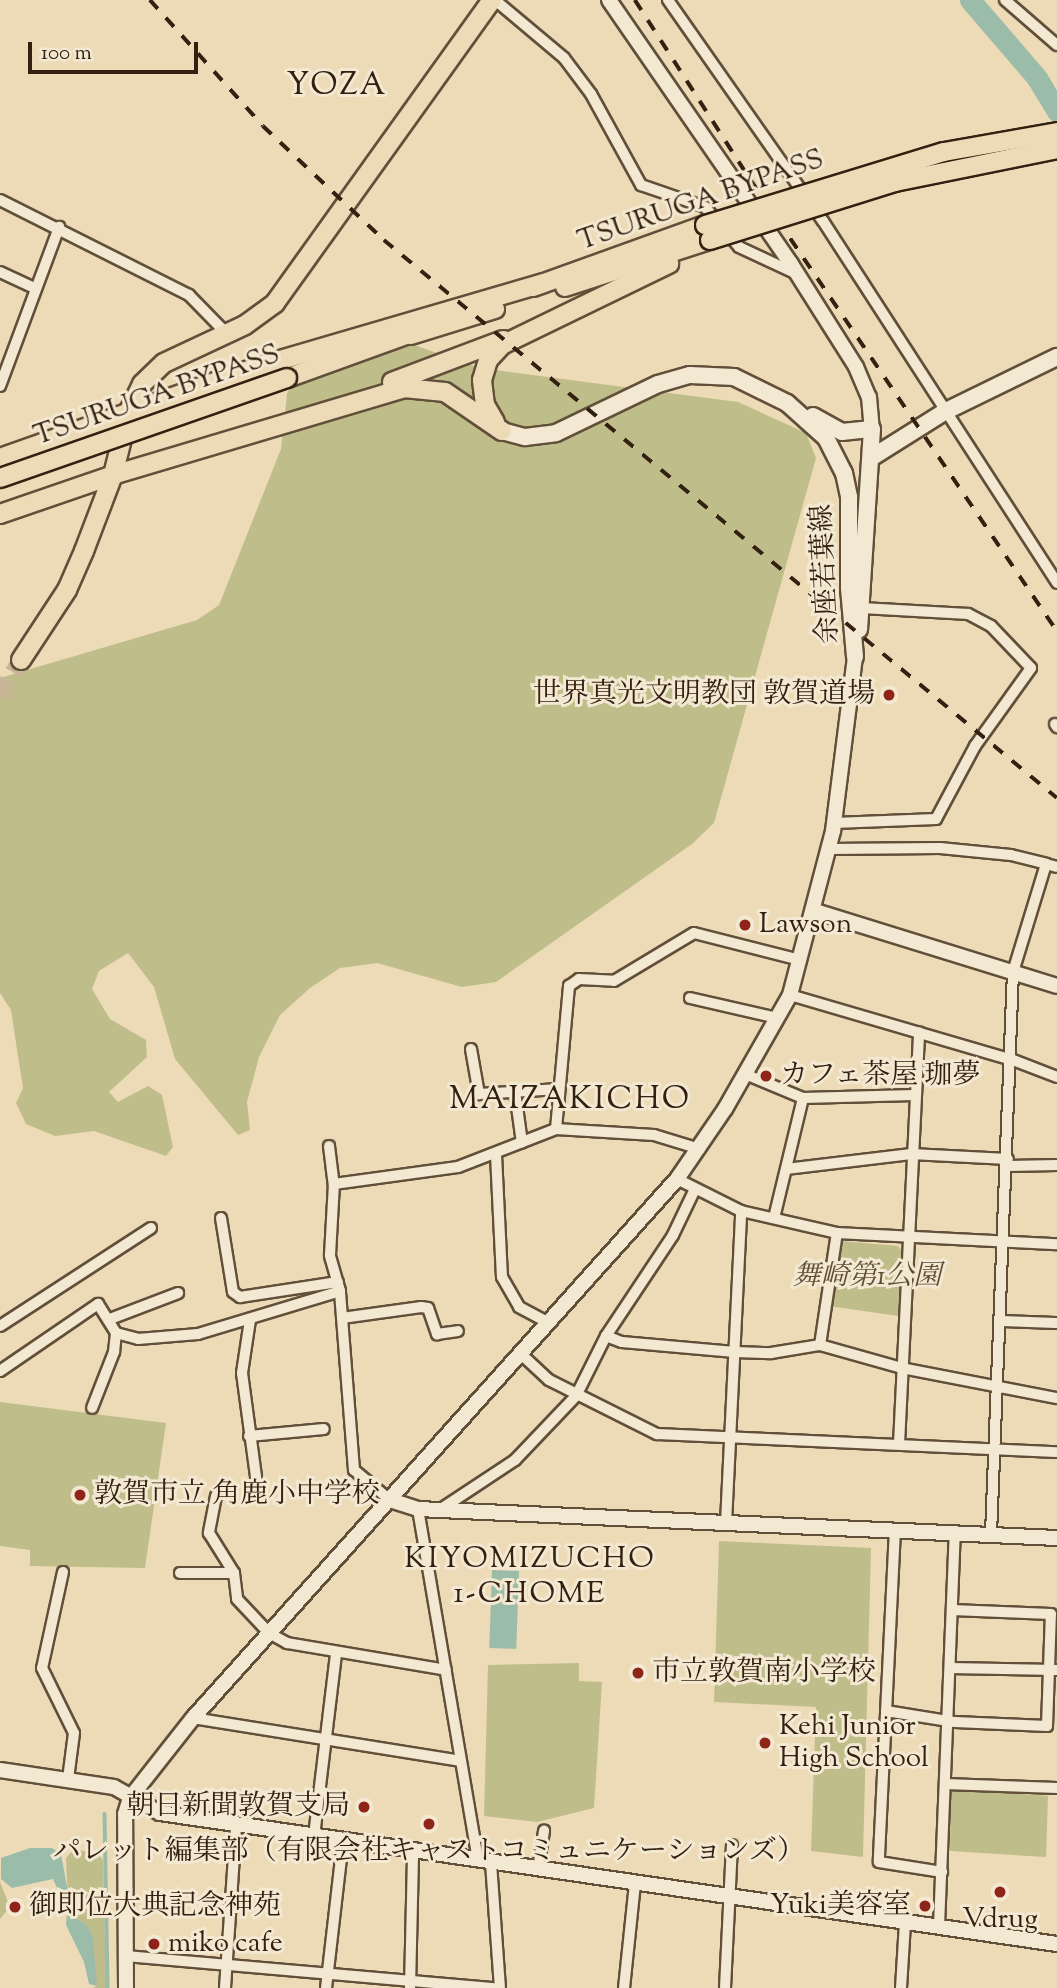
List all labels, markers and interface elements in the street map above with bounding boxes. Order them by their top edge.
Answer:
scale bar [32,28,201,72]
text: 100 m [41,39,92,69]
district label: YOZA [287,67,387,105]
street label: TSURUGA BYPASS [574,143,828,259]
street label: TSURUGA BYPASS [30,338,284,454]
street label: 余座若葉線 [806,503,846,645]
place label: 世界真光文明教団 敦賀道場 [533,678,875,712]
marker: 世界真光文明教団 敦賀道場 [881,687,897,703]
place label: Lawson [759,908,852,942]
marker: Lawson [737,917,753,933]
place label: カフェ茶屋 珈夢 [780,1059,982,1093]
marker: カフェ茶屋 珈夢 [758,1068,774,1084]
district label: MAIZAKICHO [450,1081,690,1119]
park label: 舞崎第1公園 [793,1260,941,1294]
place label: 敦賀市立 角鹿小中学校 [94,1478,380,1512]
marker: 敦賀市立 角鹿小中学校 [72,1487,88,1503]
district label: KIYOMIZUCHO 1-CHOME [406,1542,654,1612]
place label: 市立敦賀南小学校 [652,1656,876,1690]
marker: 市立敦賀南小学校 [630,1665,646,1681]
place label: Kehi Junior High School [779,1710,929,1776]
marker: Kehi Junior High School [757,1735,773,1751]
place label: 朝日新聞敦賀支局 [126,1790,350,1824]
marker: 朝日新聞敦賀支局 [356,1799,372,1815]
marker: パレット編集部（有限会社キャストコミュニケーションズ） [421,1816,437,1832]
place label: パレット編集部（有限会社キャストコミュニケーションズ） [51,1835,807,1869]
marker: Vdrug [992,1884,1008,1900]
place label: Yuki美容室 [770,1889,911,1923]
place label: 御即位大典記念神苑 [29,1890,281,1924]
marker: Yuki美容室 [917,1898,933,1914]
marker: 御即位大典記念神苑 [7,1899,23,1915]
place label: Vdrug [962,1903,1038,1937]
place label: miko cafe [168,1927,283,1961]
marker: miko cafe [146,1936,162,1952]

